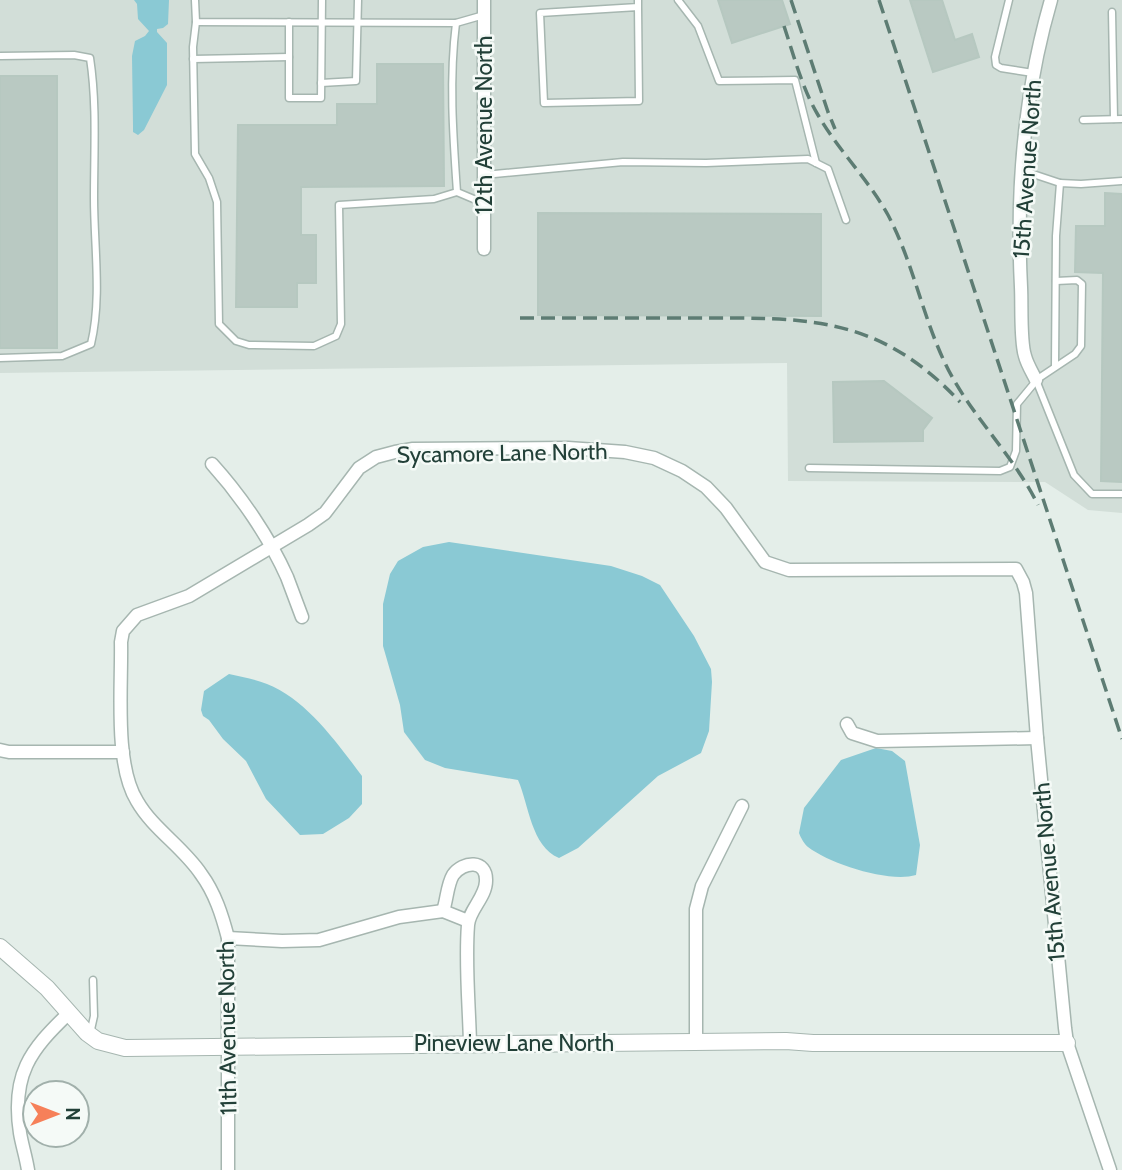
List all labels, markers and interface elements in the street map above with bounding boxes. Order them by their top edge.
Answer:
street label: 12th Avenue North [470,35,498,215]
street label: 15th Avenue North [1007,79,1047,259]
street label: Sycamore Lane North [396,437,608,469]
street label: 15th Avenue North [1027,781,1071,963]
street label: 11th Avenue North [211,941,243,1115]
street label: Pineview Lane North [414,1029,614,1057]
north arrow [21,1079,91,1149]
text: N [61,1107,84,1121]

